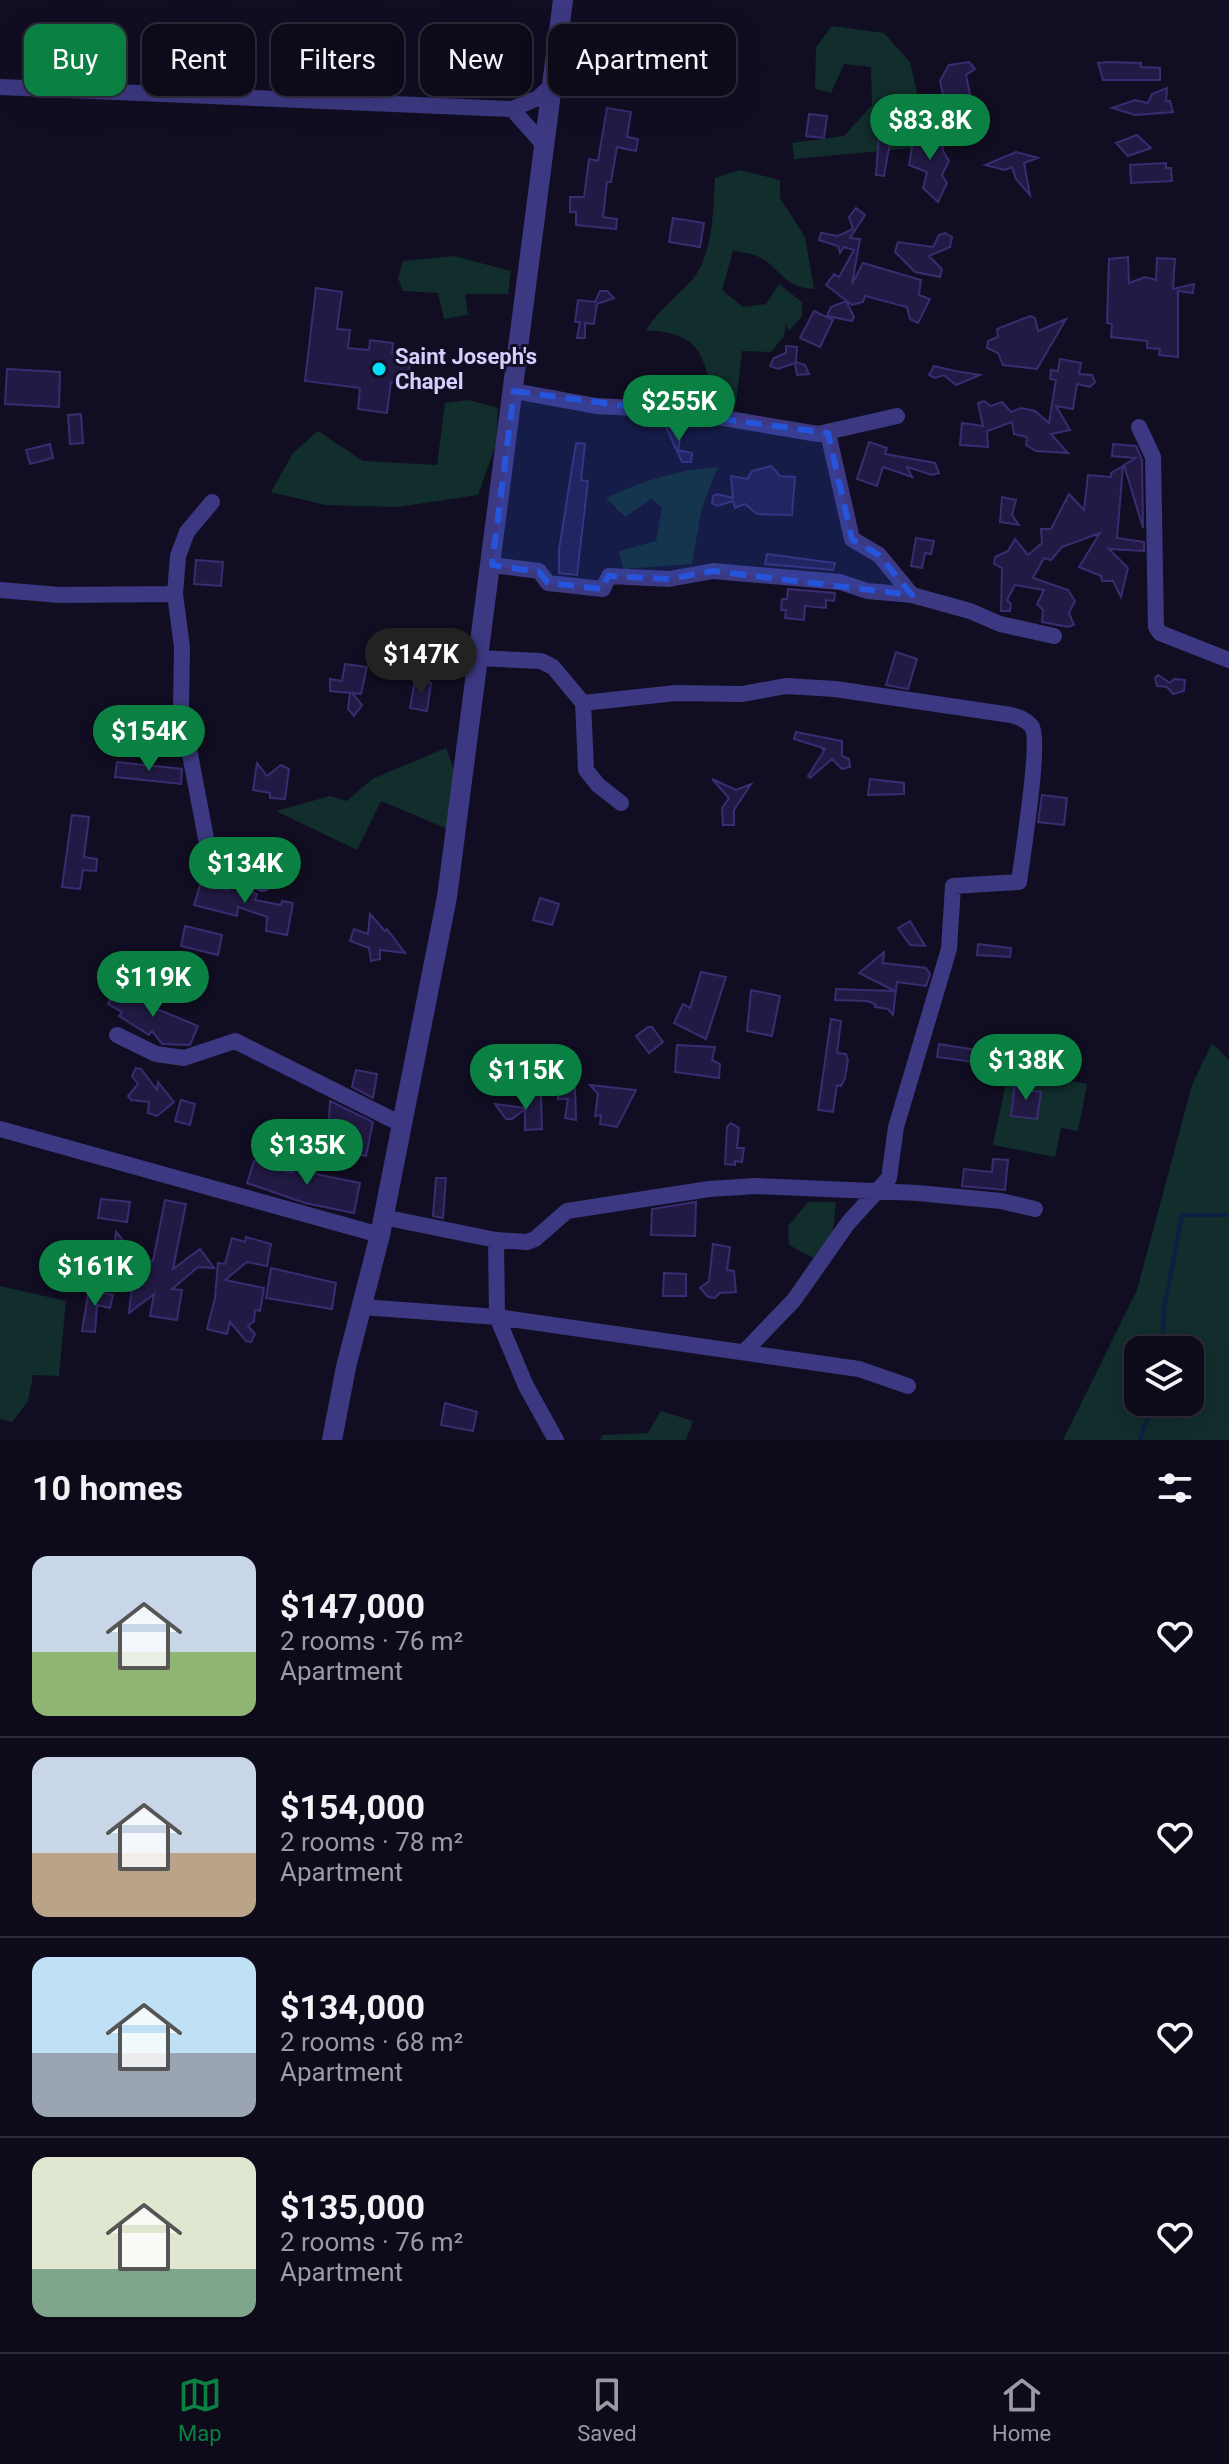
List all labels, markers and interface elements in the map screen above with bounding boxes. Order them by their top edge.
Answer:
chip: Buy [24,24,126,96]
chip: Rent [142,24,255,96]
chip: Filters [271,24,404,96]
chip: New [420,24,532,96]
chip: Apartment [548,24,736,96]
pin: $83.8K [865,94,995,162]
text: $83.8K [888,105,972,135]
place label: Saint Joseph's Chapel [395,344,537,394]
marker: Saint Joseph's Chapel [370,360,388,378]
pin: $255K [623,375,735,443]
text: $255K [641,386,717,416]
pin: $147K [365,628,477,696]
text: $147K [383,639,459,669]
pin: $154K [93,705,205,773]
text: $154K [111,716,187,746]
pin: $134K [189,837,301,905]
text: $134K [207,848,283,878]
pin: $119K [97,951,209,1019]
text: $119K [115,962,191,992]
pin: $138K [970,1034,1082,1102]
pin: $115K [470,1044,582,1112]
text: $138K [988,1045,1064,1075]
text: $115K [488,1055,564,1085]
pin: $135K [251,1119,363,1187]
text: $135K [269,1130,345,1160]
pin: $161K [39,1240,151,1308]
text: $161K [57,1251,133,1281]
map controls [1124,1336,1204,1416]
button: layers [1124,1336,1204,1416]
icon: filters [1153,1466,1197,1510]
text: 10 homes [32,1468,183,1508]
text: $147,000 [280,1586,425,1626]
icon: home [96,1588,192,1684]
icon: heart [1153,1614,1197,1658]
text: 2 rooms · 76 m² [280,1626,463,1656]
text: Apartment [280,1656,403,1686]
text: $154,000 [280,1787,425,1827]
icon: home [96,1789,192,1885]
icon: heart [1153,1815,1197,1859]
text: 2 rooms · 78 m² [280,1827,463,1857]
text: Apartment [280,1857,403,1887]
text: $134,000 [280,1987,425,2027]
icon: home [96,1989,192,2085]
icon: heart [1153,2015,1197,2059]
text: 2 rooms · 68 m² [280,2027,463,2057]
text: Apartment [280,2057,403,2087]
text: $135,000 [280,2187,425,2227]
icon: home [96,2189,192,2285]
icon: heart [1153,2215,1197,2259]
text: 2 rooms · 76 m² [280,2227,463,2257]
text: Apartment [280,2257,403,2287]
tab: Map [178,2373,222,2446]
tab: Saved [577,2373,637,2446]
tab: Home [992,2373,1051,2446]

